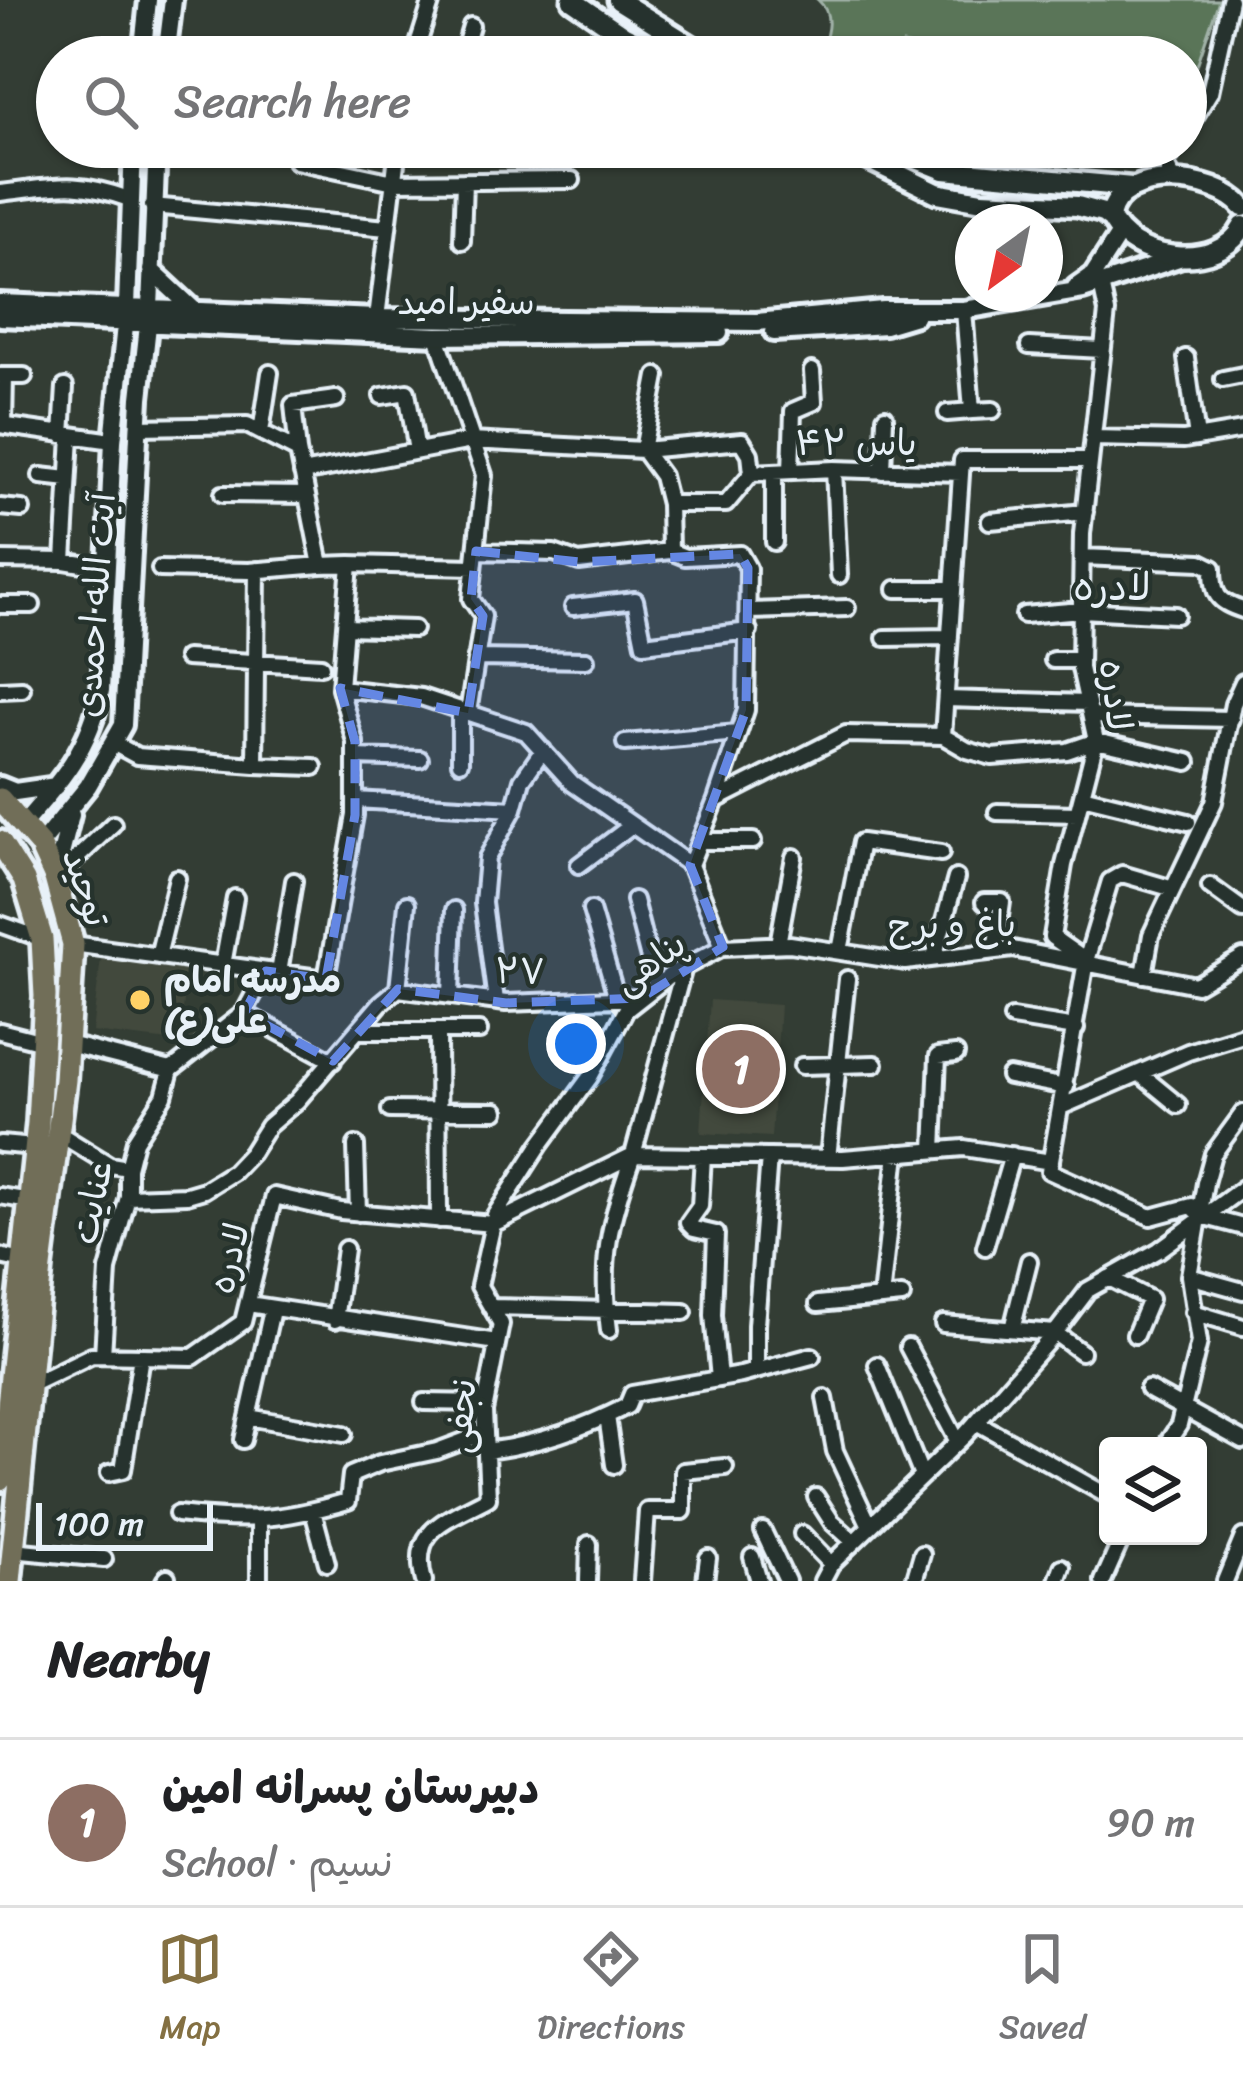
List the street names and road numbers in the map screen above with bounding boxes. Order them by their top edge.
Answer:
street label: سفیر امید [397,270,535,334]
street label: یاس ۴۲ [795,411,917,475]
street label: آیت الله احمدی [55,488,135,720]
street label: لادره [1080,656,1152,734]
street label: توحید [43,840,129,936]
street label: باغ و برج [887,892,1017,958]
street label: پناهی [599,914,700,1012]
street label: ۲۷ [495,939,545,1003]
street label: عنایت [52,1154,132,1250]
street label: لادره [189,1216,269,1301]
street label: نجفی [426,1377,496,1456]

